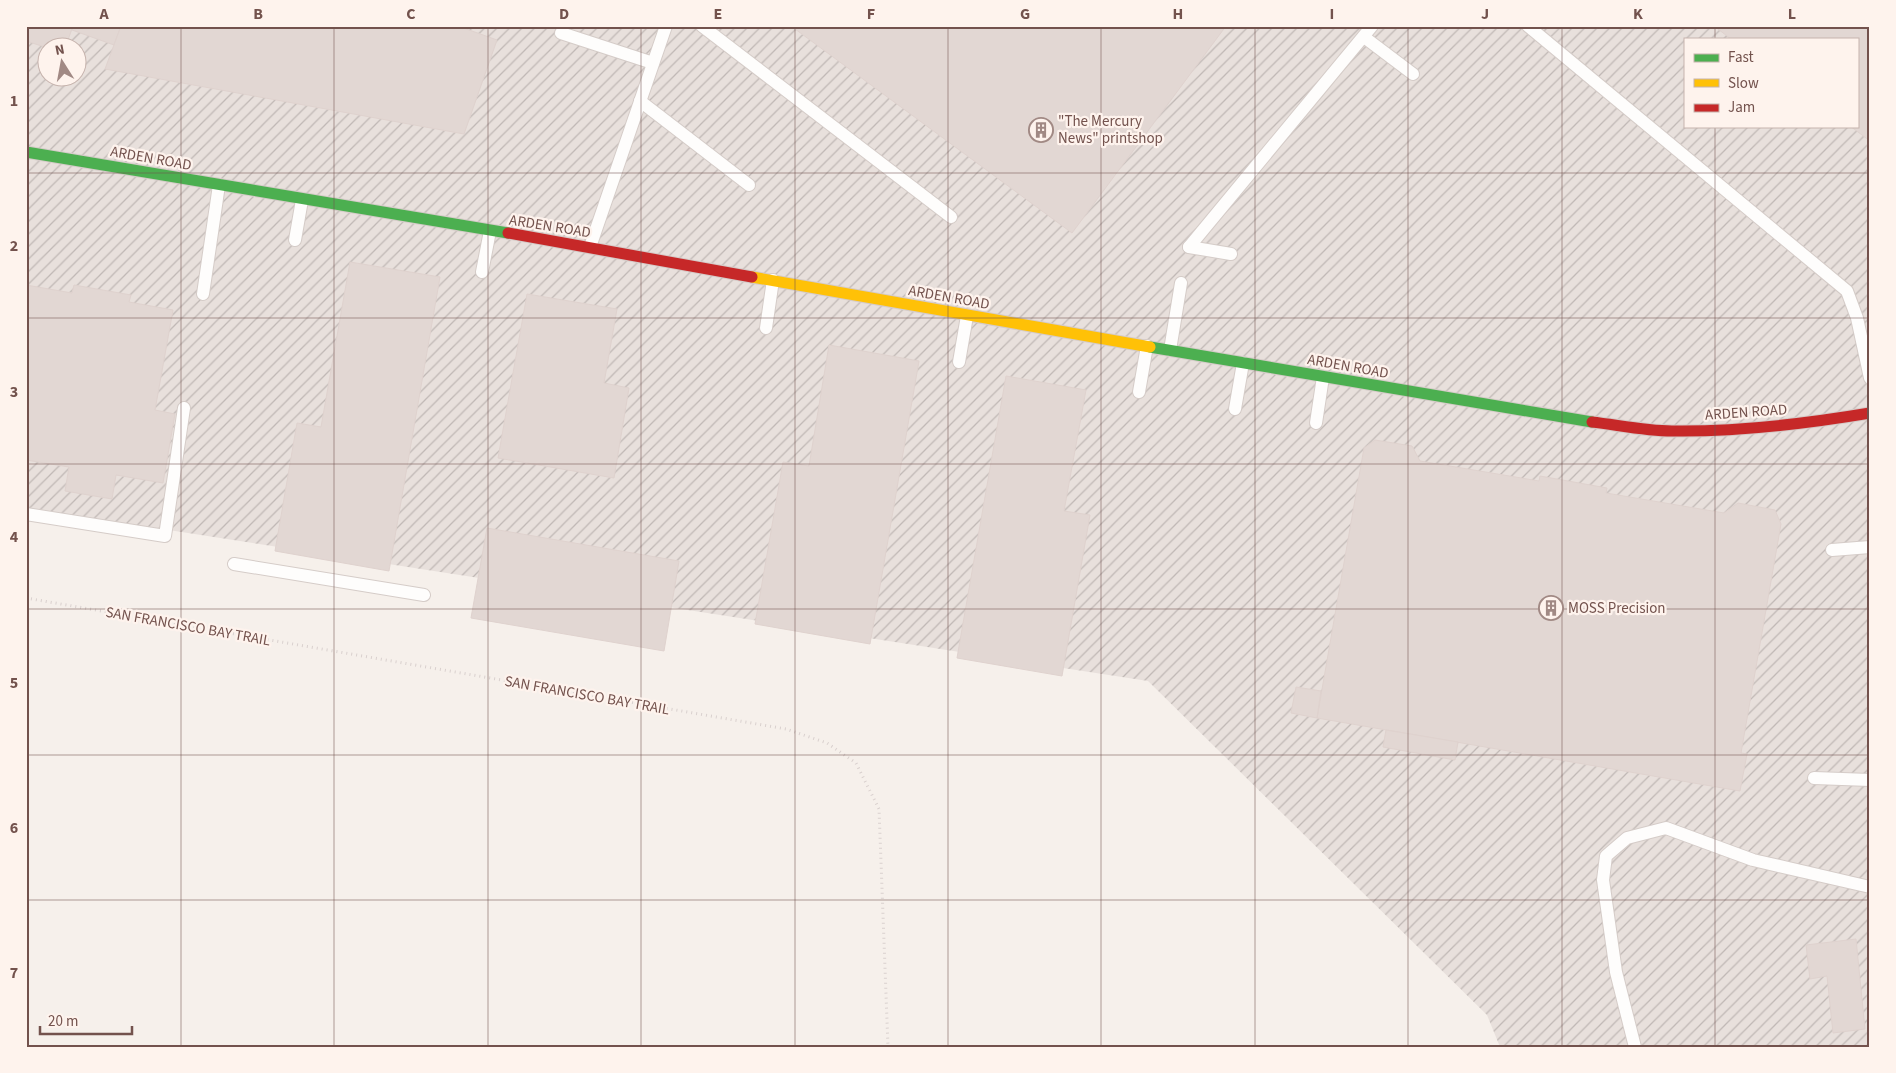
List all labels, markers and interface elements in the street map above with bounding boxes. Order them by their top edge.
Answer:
text: A [98,3,109,25]
text: B [253,3,263,25]
text: C [406,3,416,25]
text: D [559,3,569,25]
text: E [714,3,722,25]
text: F [867,3,875,25]
text: G [1020,3,1030,25]
text: H [1173,3,1183,25]
text: I [1330,3,1334,25]
text: J [1481,3,1489,25]
text: K [1633,3,1643,25]
text: L [1788,3,1796,25]
north arrow [38,38,88,88]
legend [1684,38,1858,128]
text: N [53,40,66,61]
text: Fast [1728,47,1754,68]
text: Slow [1728,73,1759,94]
text: 1 [10,90,18,112]
text: Jam [1728,97,1755,118]
place label: "The Mercury News" printshop [1058,111,1163,149]
building icon: "The Mercury News" printshop [1028,117,1054,143]
street label: ARDEN ROAD [109,141,193,176]
street label: ARDEN ROAD [508,210,592,243]
text: 2 [10,235,18,257]
street label: ARDEN ROAD [907,280,991,315]
street label: ARDEN ROAD [1306,349,1390,384]
text: 3 [10,381,18,403]
street label: ARDEN ROAD [1704,399,1788,426]
text: 4 [10,526,19,548]
building icon: MOSS Precision [1538,595,1564,621]
place label: MOSS Precision [1568,598,1666,619]
street label: SAN FRANCISCO BAY TRAIL [104,602,272,651]
street label: SAN FRANCISCO BAY TRAIL [503,671,671,720]
text: 5 [10,672,18,694]
text: 6 [10,817,18,839]
text: 7 [10,962,18,984]
scale bar [40,1003,132,1035]
text: 20 m [48,1011,78,1032]

